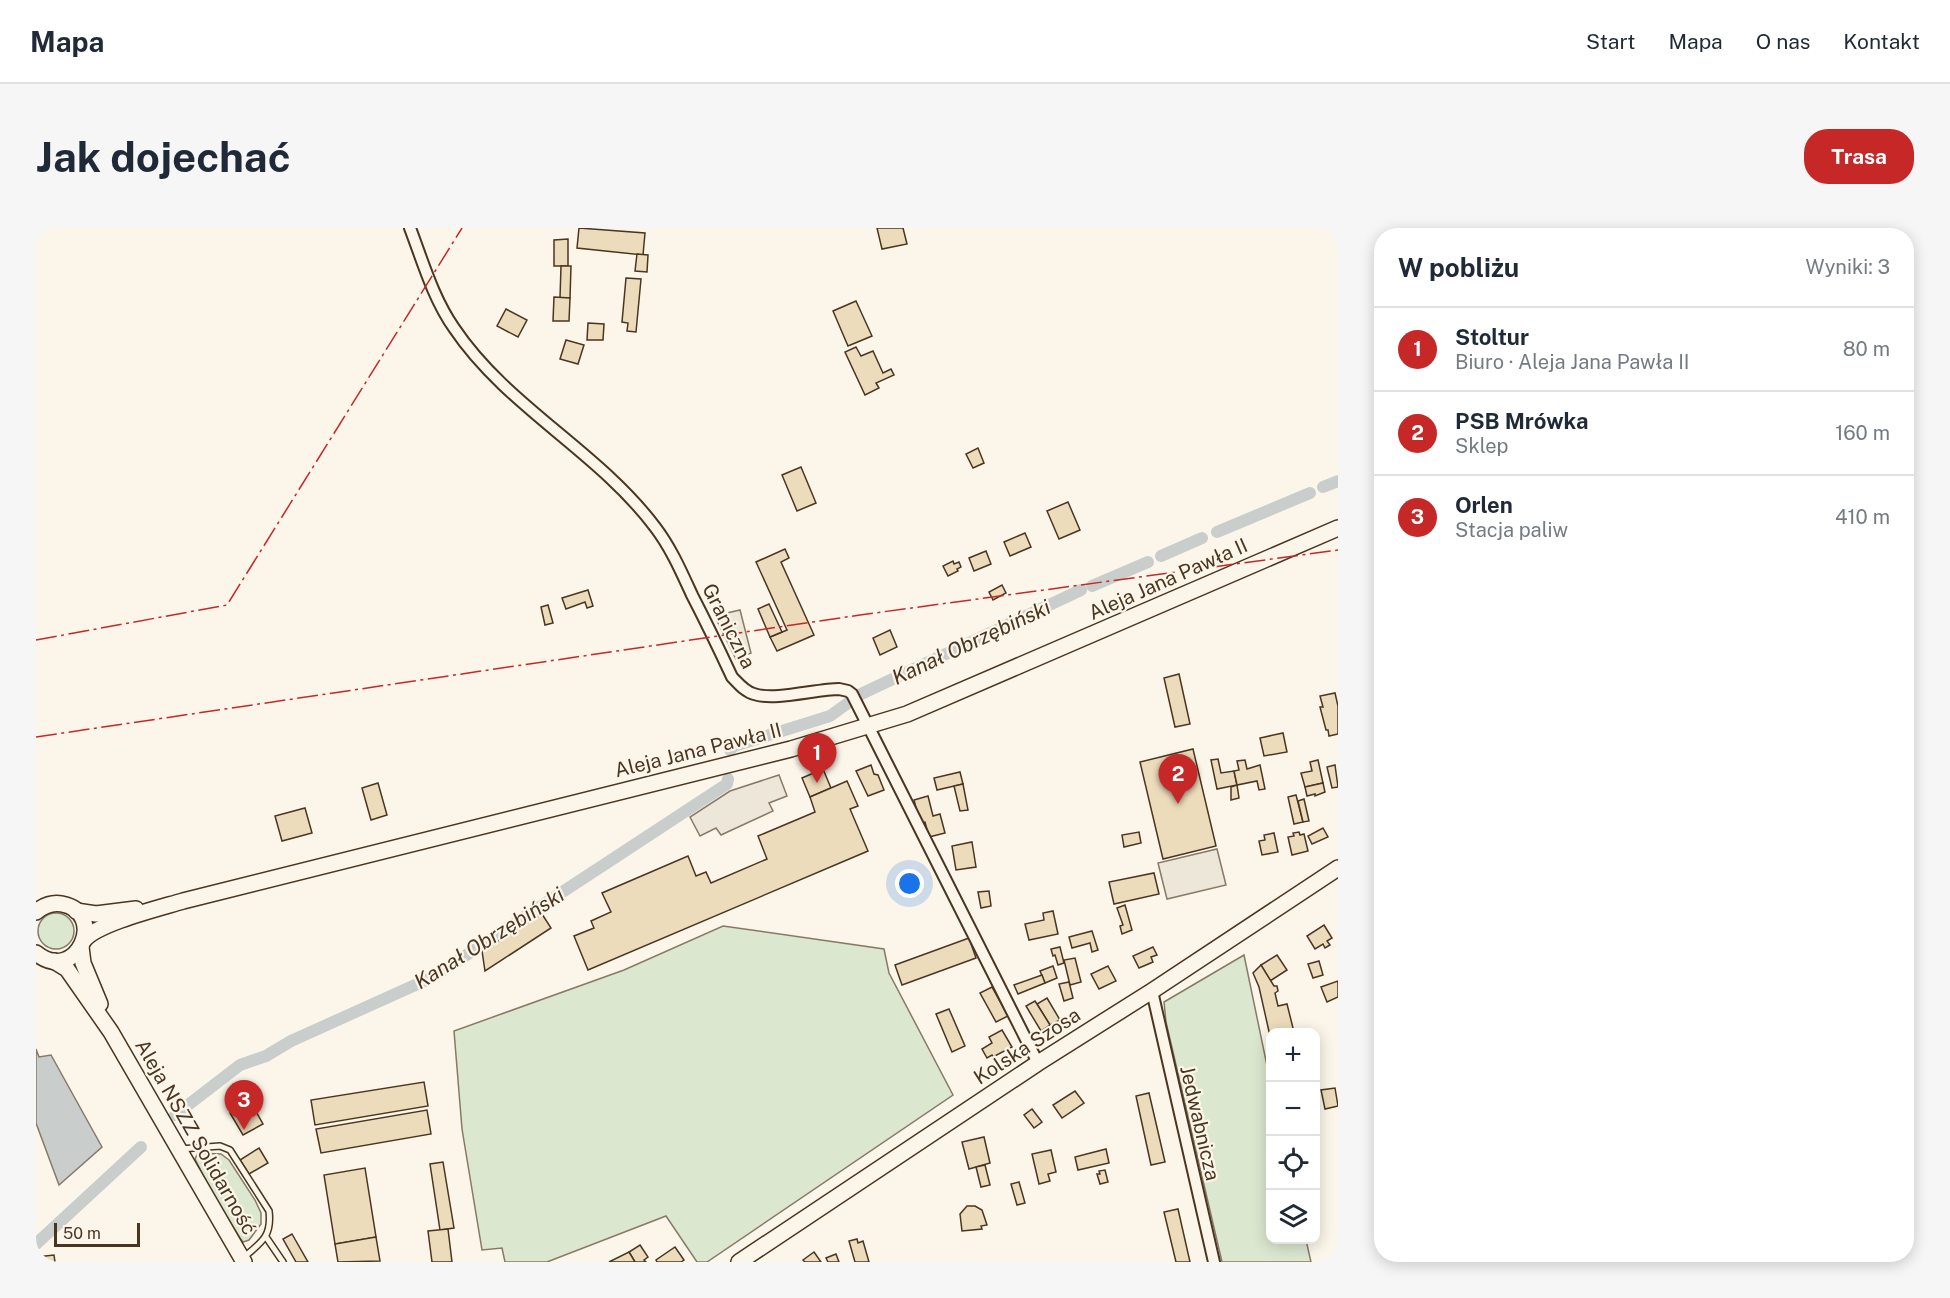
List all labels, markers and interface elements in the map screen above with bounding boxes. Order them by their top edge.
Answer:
text: Mapa [30,25,104,58]
text: Start [1586,29,1636,54]
text: Mapa [1669,29,1723,54]
text: O nas [1756,29,1810,54]
text: Kontakt [1843,29,1920,54]
button: Trasa [1804,129,1914,184]
text: Jak dojechać [36,132,291,181]
text: W pobliżu [1398,252,1519,283]
text: Wyniki: 3 [1806,255,1890,279]
text: Stoltur [1455,324,1529,350]
text: 1 [1413,337,1422,361]
text: 80 m [1843,337,1890,361]
text: Biuro · Aleja Jana Pawła II [1455,350,1690,374]
text: PSB Mrówka [1455,408,1588,434]
text: 2 [1411,421,1424,445]
text: 160 m [1835,421,1890,445]
text: Sklep [1455,434,1508,458]
text: Orlen [1455,492,1513,518]
text: 3 [1411,505,1424,529]
text: 410 m [1835,505,1890,529]
text: Stacja paliw [1455,518,1568,542]
street label: Aleja Jana Pawła II [1085,533,1251,625]
street label: Graniczna [697,579,761,673]
water label: Kanał Obrzębiński [888,594,1054,690]
street label: Aleja Jana Pawła II [612,718,784,782]
pin: 1 [798,734,836,783]
pin: 2 [1158,754,1198,804]
your location [895,869,924,898]
water label: Kanał Obrzębiński [409,882,569,994]
street label: Kolska Szosa [969,1003,1085,1089]
map controls [1266,1028,1320,1244]
button: + [1266,1028,1320,1082]
street label: Aleja NSZZ Solidarność [130,1035,262,1239]
street label: Jedwabnicza [1175,1063,1225,1183]
pin: 3 [224,1080,264,1130]
button: − [1266,1082,1320,1136]
button: locate [1266,1136,1320,1190]
button: layers [1266,1190,1320,1244]
scale bar [54,1220,140,1248]
text: 50 m [63,1224,101,1243]

